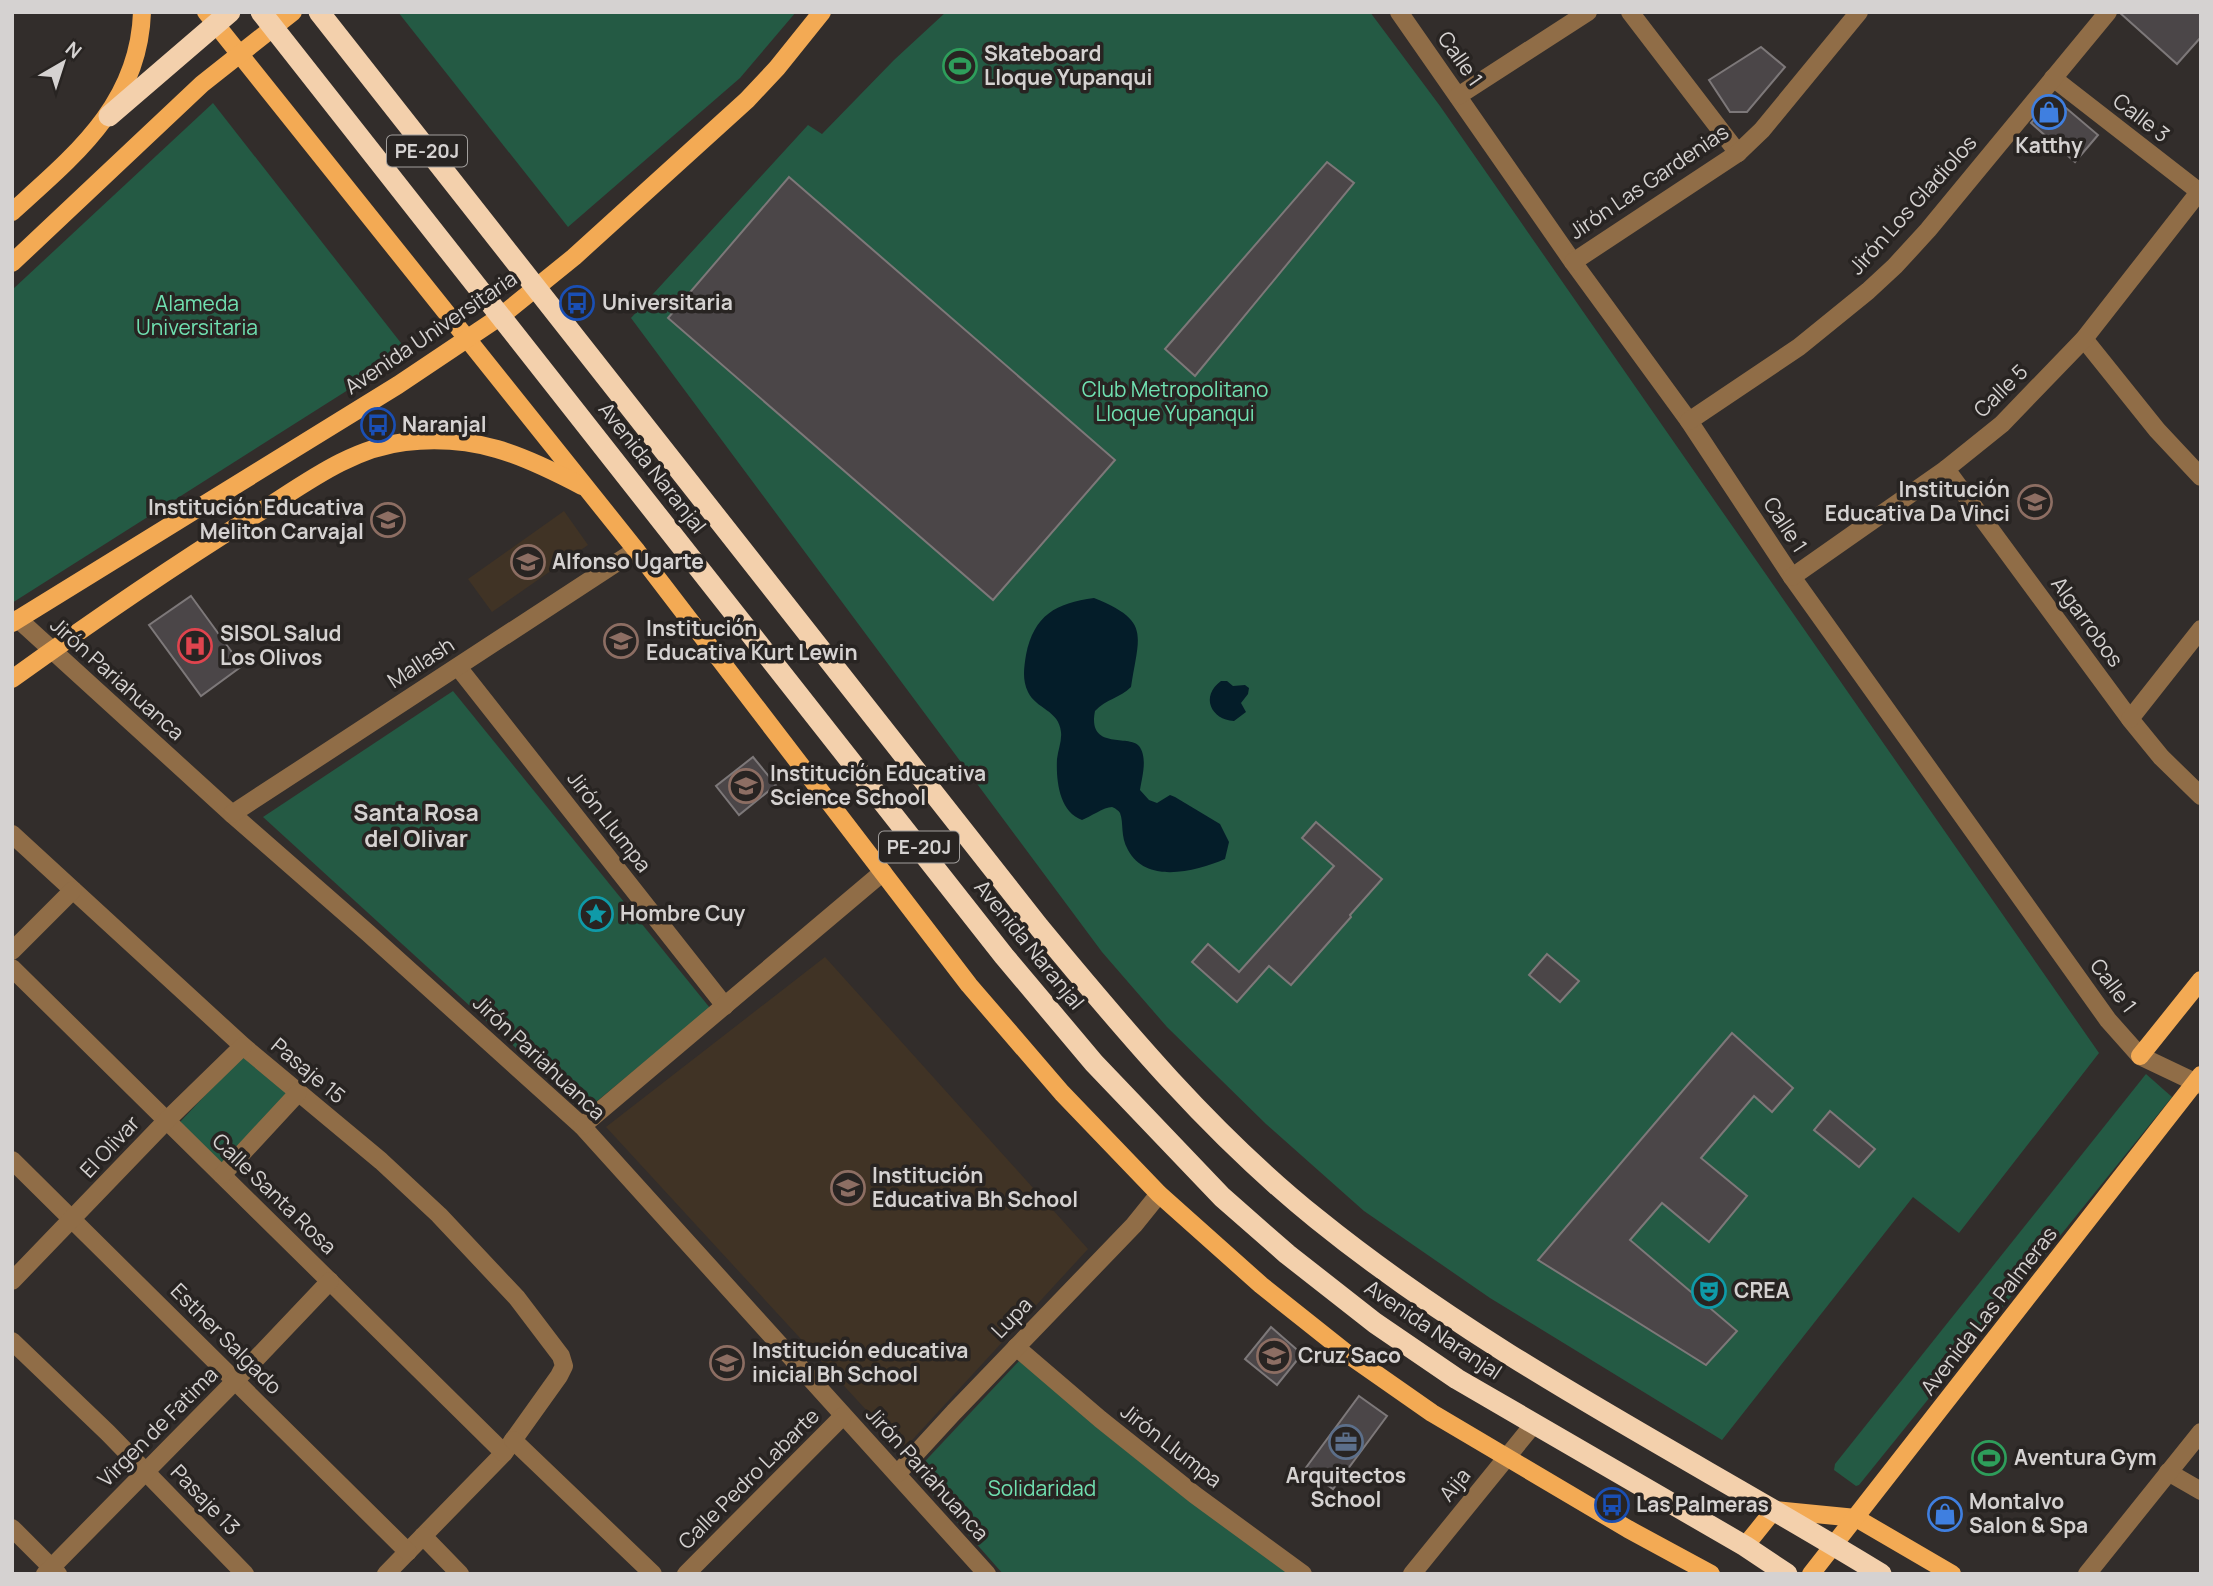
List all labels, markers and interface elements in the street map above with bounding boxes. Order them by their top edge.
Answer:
street label: Calle 1 [1432,25,1490,92]
north arrow [28,28,98,98]
text: N [60,35,87,64]
place label: Skateboard Lloque Yupanqui [984,39,1152,91]
sports icon: Skateboard Lloque Yupanqui [941,47,979,85]
street label: Calle 3 [2108,86,2176,148]
shop icon: Katthy [2030,93,2068,131]
street label: Jirón Las Gardenias [1563,117,1734,245]
street label: Jirón Los Gladiolos [1842,129,1982,280]
place label: Katthy [2015,131,2083,159]
road number: PE-20J [387,136,467,167]
street label: Avenida Universitaria [339,264,522,400]
bus stop icon: Universitaria [558,284,596,322]
place label: Universitaria [602,288,733,316]
park label: Alameda Universitaria [136,289,258,341]
street label: Calle 5 [1967,358,2033,423]
park label: Club Metropolitano Lloque Yupanqui [1082,375,1268,427]
street label: Avenida Naranjal [593,396,713,539]
bus stop icon: Naranjal [359,406,397,444]
place label: Naranjal [402,410,487,438]
place label: Institución Educativa Da Vinci [1825,475,2010,527]
school or university icon: Institución Educativa Da Vinci [2016,483,2054,521]
street label: Calle 1 [1757,491,1814,558]
place label: Institución Educativa Meliton Carvajal [148,493,364,545]
school or university icon: Institución Educativa Meliton Carvajal [369,501,407,539]
school or university icon: Alfonso Ugarte [509,543,547,581]
place label: Alfonso Ugarte [552,547,704,575]
street label: Algarrobos [2045,571,2130,672]
street label: Jirón Pariahuanca [45,611,191,746]
place label: Institución Educativa Kurt Lewin [646,614,858,666]
place label: SISOL Salud Los Olivos [220,619,342,671]
school or university icon: Institución Educativa Kurt Lewin [602,622,640,660]
hospital icon: SISOL Salud Los Olivos [176,627,214,665]
street label: Mallash [382,630,459,694]
place label: Institución Educativa Science School [770,759,986,811]
street label: Jirón Llumpa [561,765,658,878]
school or university icon: Institución Educativa Science School [727,767,765,805]
district label: Santa Rosa del Olivar [353,796,479,854]
road number: PE-20J [879,832,959,862]
street label: Avenida Naranjal [969,874,1091,1015]
place icon: Hombre Cuy [577,895,615,933]
place label: Hombre Cuy [620,899,746,927]
street label: Calle 1 [2084,953,2143,1018]
street label: Jirón Pariahuanca [467,989,612,1126]
street label: Pasaje 15 [266,1031,352,1109]
street label: El Olivar [73,1109,145,1183]
street label: Calle Santa Rosa [206,1127,343,1260]
place label: Institución Educativa Bh School [872,1161,1078,1213]
school or university icon: Institución Educativa Bh School [829,1169,867,1207]
street label: Avenida Las Palmeras [1914,1220,2063,1400]
theatre icon: CREA [1690,1272,1728,1310]
street label: Avenida Naranjal [1360,1273,1508,1385]
place label: CREA [1734,1276,1790,1304]
street label: Esther Salgado [165,1277,288,1400]
street label: Lupa [985,1291,1038,1344]
place label: Institución educativa inicial Bh School [752,1336,968,1388]
school or university icon: Cruz Saco [1255,1337,1293,1375]
place label: Cruz Saco [1298,1341,1401,1369]
school or university icon: Institución educativa inicial Bh School [708,1344,746,1382]
street label: Virgen de Fatima [91,1360,223,1492]
street label: Jirón Llumpa [1115,1397,1228,1494]
street label: Jirón Pariahuanca [860,1400,995,1546]
street label: Calle Pedro Labarte [672,1402,825,1555]
office icon: Arquitectos School [1327,1423,1365,1461]
sports icon: Aventura Gym [1970,1439,2008,1477]
place label: Aventura Gym [2014,1443,2157,1471]
street label: Pasaje 13 [165,1458,246,1541]
place label: Arquitectos School [1286,1461,1406,1513]
street label: Aija [1432,1462,1476,1507]
park label: Solidaridad [988,1474,1096,1502]
bus stop icon: Las Palmeras [1593,1486,1631,1524]
place label: Montalvo Salon & Spa [1969,1487,2088,1539]
place label: Las Palmeras [1636,1490,1769,1518]
shop icon: Montalvo Salon & Spa [1926,1495,1964,1533]

